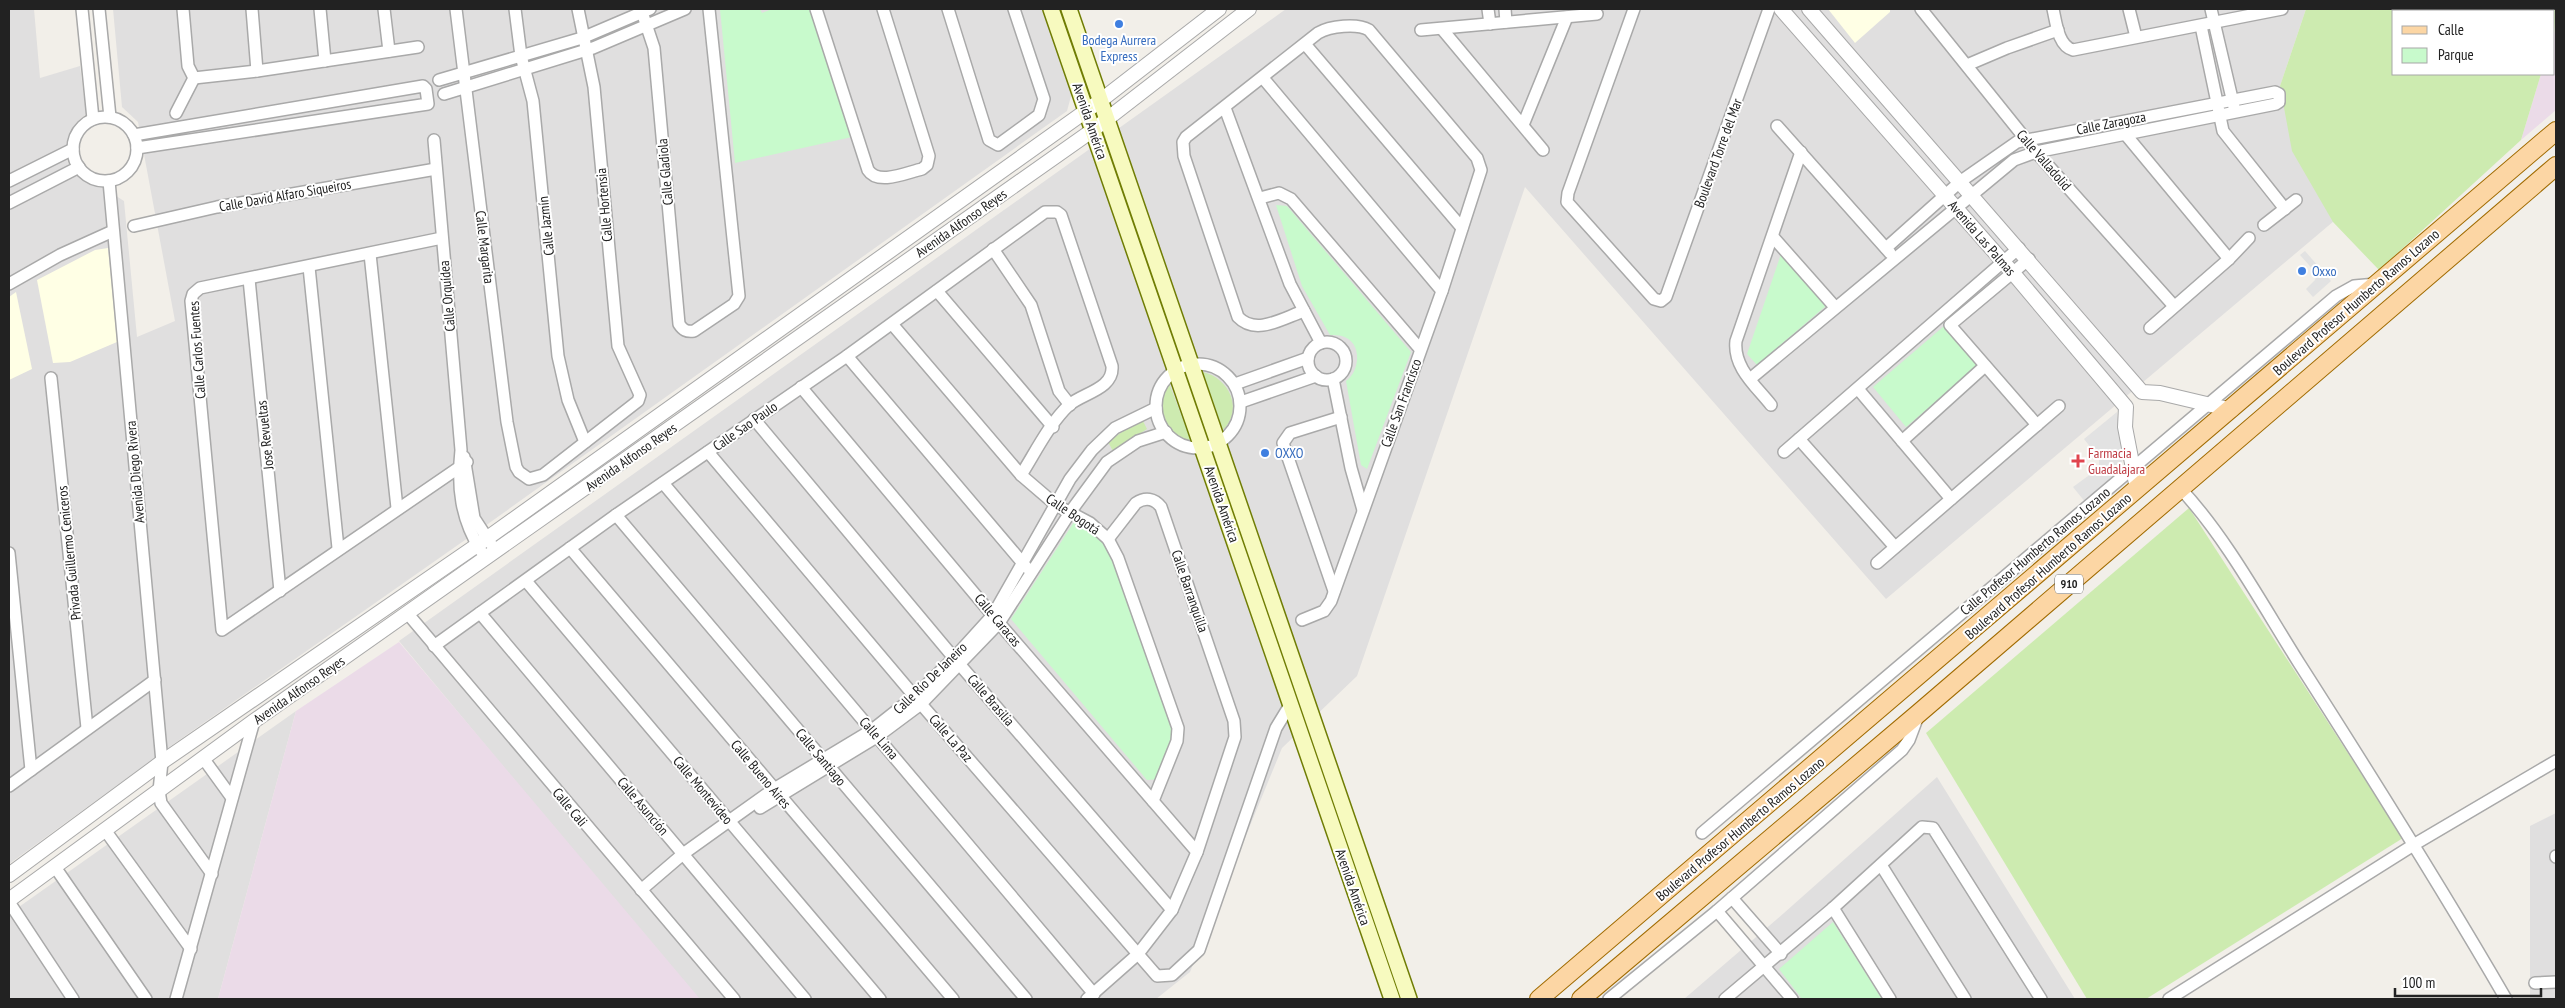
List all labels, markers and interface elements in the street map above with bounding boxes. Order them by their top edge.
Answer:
legend [2392,10,2555,75]
marker: Bodega Aurrera Express [1113,18,1125,30]
text: Calle [2438,20,2464,39]
place label: Bodega Aurrera Express [1082,31,1156,65]
text: Parque [2438,45,2474,64]
street label: Avenida América [1068,80,1112,162]
street label: Boulevard Torre del Mar [1690,96,1746,210]
street label: Calle Zaragoza [2075,107,2147,139]
street label: Calle Valladolid [2013,126,2075,194]
street label: Calle Gladiola [653,138,677,206]
street label: Calle Hortensia [592,167,616,243]
street label: Calle David Alfaro Siqueiros [218,174,353,215]
street label: Avenida Alfonso Reyes [912,185,1010,261]
street label: Calle Jazmín [534,196,558,256]
street label: Avenida Las Palmas [1944,196,2020,280]
street label: Calle Margarita [472,209,498,285]
street label: Boulevard Profesor Humberto Ramos Lozano [2269,225,2443,379]
street label: Calle Orquídea [435,260,459,332]
place label: Oxxo [2312,262,2337,280]
marker: Oxxo [2296,265,2308,277]
street label: Calle Carlos Fuentes [185,300,209,399]
street label: Calle San Francisco [1377,356,1425,450]
street label: Calle Sao Paulo [709,397,781,455]
street label: Jose Revueltas [252,399,278,471]
street label: Avenida Alfonso Reyes [582,419,680,495]
street label: Avenida Diego Rivera [122,420,148,524]
place label: OXXO [1275,444,1304,462]
place label: Farmacia Guadalajara [2088,444,2145,478]
marker: OXXO [1259,447,1271,459]
marker: Farmacia Guadalajara [2072,455,2084,467]
street label: Avenida América [1200,463,1244,545]
street label: Calle Profesor Humberto Ramos Lozano [1956,483,2114,619]
street label: Privada Guillermo Ceniceros [53,485,85,621]
street label: Calle Bogotá [1043,489,1103,539]
street label: Boulevard Profesor Humberto Ramos Lozano [1961,489,2135,643]
street label: Calle Barranquilla [1167,547,1213,635]
road number: 910 [2055,574,2083,594]
street label: Calle Caracas [971,590,1026,650]
street label: Calle Río De Janeiro [889,638,971,718]
street label: Avenida Alfonso Reyes [250,652,348,728]
street label: Calle Brasilia [964,670,1018,730]
street label: Calle La Paz [925,710,977,766]
street label: Calle Lima [856,713,902,763]
street label: Calle Santiago [792,725,850,789]
street label: Calle Bueno Aires [727,736,795,812]
street label: Calle Montevideo [669,752,737,828]
street label: Boulevard Profesor Humberto Ramos Lozano [1652,753,1828,905]
street label: Calle Asunción [613,773,673,839]
street label: Calle Cali [549,784,591,830]
street label: Avenida América [1331,846,1375,928]
scale bar [2395,966,2541,998]
text: 100 m [2402,973,2435,992]

